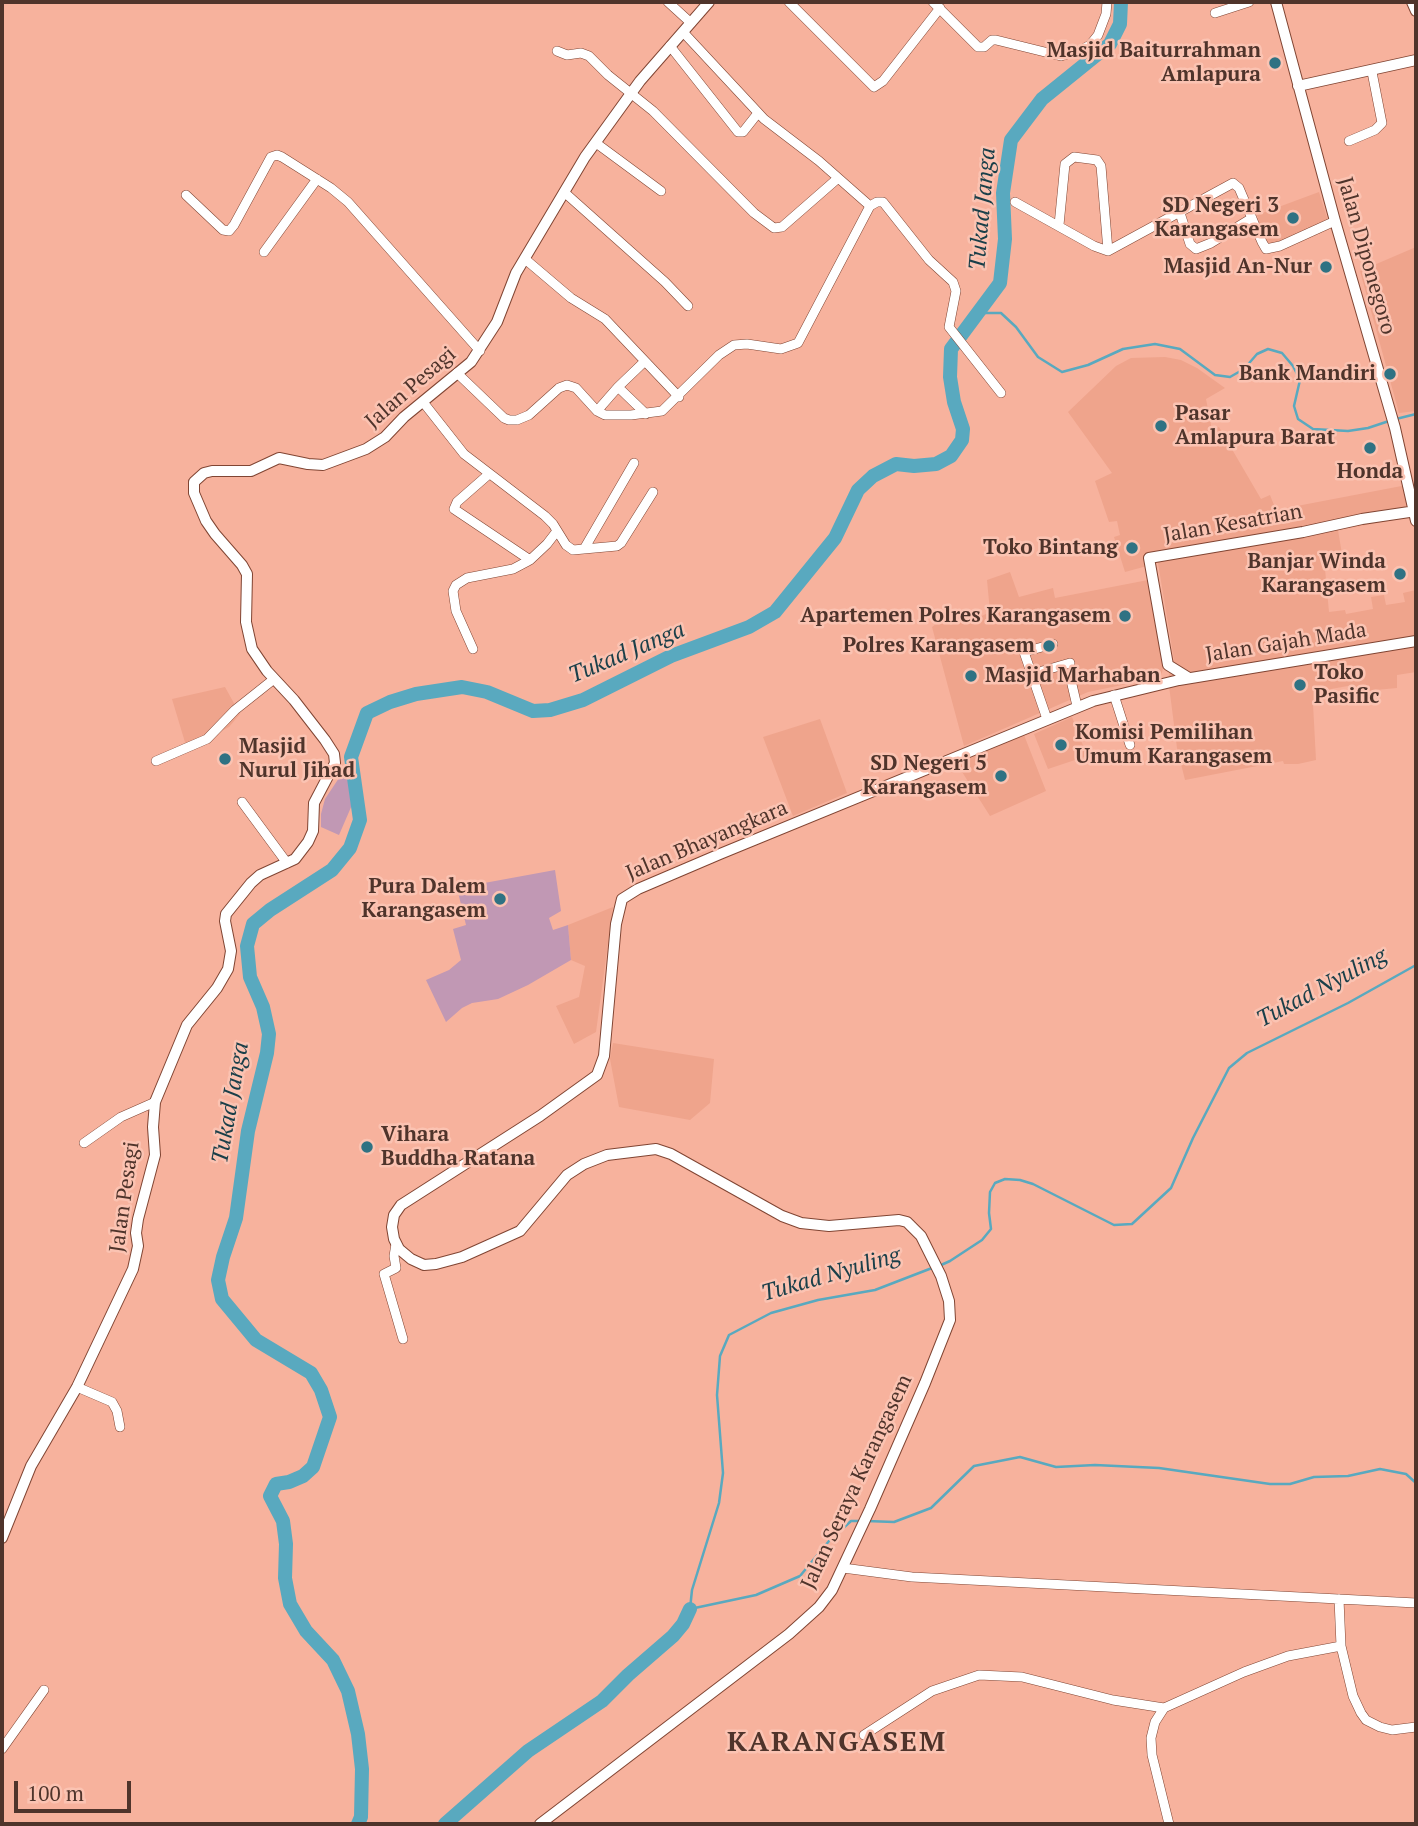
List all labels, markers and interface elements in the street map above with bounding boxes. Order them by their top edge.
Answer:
place label: Masjid Baiturrahman Amlapura [1047,38,1261,88]
marker: Masjid Baiturrahman Amlapura [1267,55,1283,71]
water label: Tukad Janga [964,146,1002,272]
street label: Jalan Diponegoro [1332,175,1400,337]
place label: SD Negeri 3 Karangasem [1154,193,1279,243]
marker: SD Negeri 3 Karangasem [1285,210,1301,226]
place label: Masjid An-Nur [1164,254,1312,280]
marker: Masjid An-Nur [1318,259,1334,275]
street label: Jalan Pesagi [361,342,461,434]
place label: Bank Mandiri [1239,361,1376,387]
marker: Bank Mandiri [1382,366,1398,382]
place label: Pasar Amlapura Barat [1175,401,1335,451]
marker: Pasar Amlapura Barat [1153,418,1169,434]
marker: Honda [1362,440,1378,456]
place label: Honda [1337,459,1403,485]
street label: Jalan Kesatrian [1162,499,1304,549]
place label: Toko Bintang [983,535,1118,561]
marker: Toko Bintang [1124,540,1140,556]
place label: Banjar Winda Karangasem [1248,549,1386,599]
marker: Banjar Winda Karangasem [1392,566,1408,582]
place label: Apartemen Polres Karangasem [800,603,1111,629]
marker: Apartemen Polres Karangasem [1117,608,1133,624]
water label: Tukad Janga [565,616,689,690]
street label: Jalan Gajah Mada [1204,618,1368,668]
place label: Polres Karangasem [843,633,1035,659]
marker: Polres Karangasem [1041,638,1057,654]
place label: Toko Pasific [1314,660,1379,710]
place label: Masjid Marhaban [985,663,1161,689]
marker: Masjid Marhaban [963,668,979,684]
marker: Toko Pasific [1292,677,1308,693]
place label: Komisi Pemilihan Umum Karangasem [1075,720,1272,770]
place label: Masjid Nurul Jihad [239,734,355,784]
marker: Komisi Pemilihan Umum Karangasem [1053,737,1069,753]
marker: Masjid Nurul Jihad [217,751,233,767]
place label: SD Negeri 5 Karangasem [862,751,987,801]
marker: SD Negeri 5 Karangasem [993,768,1009,784]
street label: Jalan Bhayangkara [622,796,792,886]
place label: Pura Dalem Karangasem [361,874,486,924]
marker: Pura Dalem Karangasem [492,891,508,907]
water label: Tukad Nyuling [1252,942,1392,1034]
water label: Tukad Janga [207,1040,255,1166]
place label: Vihara Buddha Ratana [381,1122,535,1172]
marker: Vihara Buddha Ratana [359,1139,375,1155]
street label: Jalan Pesagi [105,1140,145,1254]
water label: Tukad Nyuling [758,1242,904,1308]
street label: Jalan Seraya Karangasem [796,1371,918,1593]
district label: KARANGASEM [728,1726,946,1760]
scale bar [18,1766,135,1810]
text: 100 m [27,1779,84,1807]

